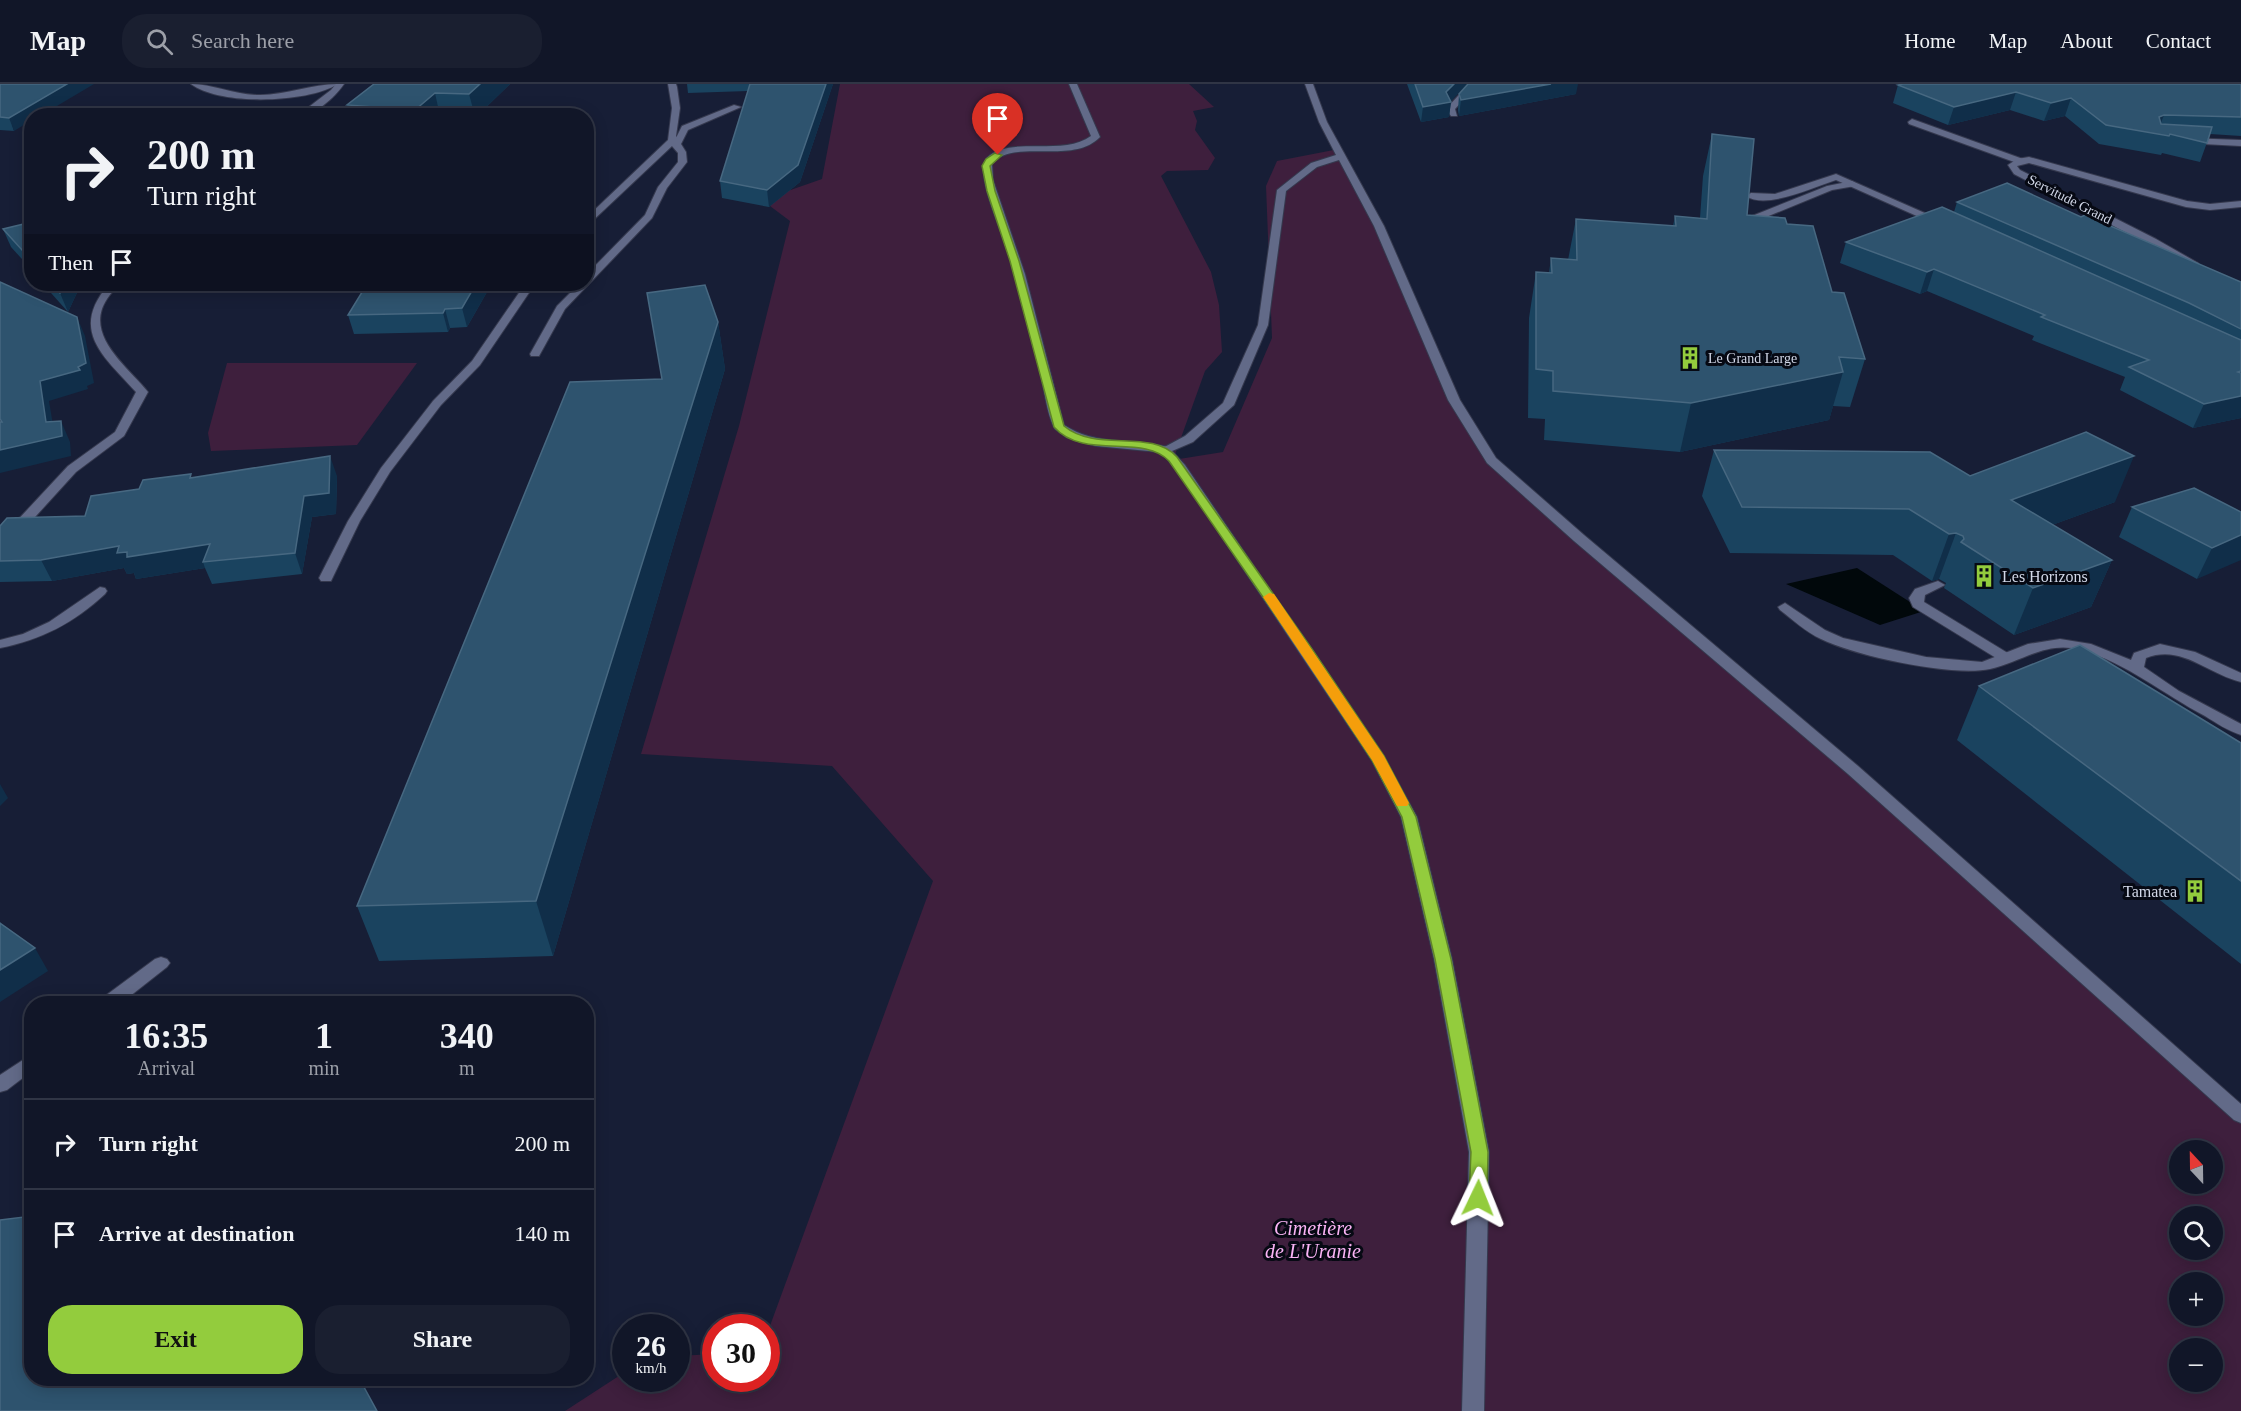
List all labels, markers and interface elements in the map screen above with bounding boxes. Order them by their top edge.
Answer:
search box [122,14,542,68]
text: Map [30,25,86,56]
icon: search [143,25,176,58]
text: Search here [191,28,294,53]
text: Home [1904,29,1956,53]
text: Map [1989,29,2027,53]
text: About [2060,29,2113,53]
text: Contact [2146,29,2211,53]
pin [972,93,1023,155]
icon: arrive [981,102,1014,135]
icon: right [48,132,126,210]
text: 200 m [147,132,256,178]
street label: Servitude Grand [2025,172,2114,227]
text: Turn right [147,181,256,211]
icon: arrive [105,246,138,279]
text: Then [48,250,93,275]
building icon: Le Grand Large [1677,345,1703,371]
place label: Le Grand Large [1708,351,1797,366]
building icon: Les Horizons [1971,563,1997,589]
place label: Les Horizons [2002,568,2088,585]
building icon: Tamatea [2182,878,2208,904]
place label: Tamatea [2123,883,2177,900]
text: 16:35 [124,1016,208,1056]
text: 1 [315,1016,333,1056]
text: 340 [440,1016,494,1056]
text: Arrival [137,1057,195,1079]
text: min [308,1057,340,1079]
text: m [459,1057,475,1079]
icon: right [48,1128,81,1161]
text: Turn right [99,1131,198,1156]
text: 200 m [514,1131,570,1156]
north arrow [2169,1140,2223,1194]
map controls [2169,1140,2223,1392]
position arrow [1446,1166,1510,1230]
button: search [2169,1206,2223,1260]
park label: Cimetière de L'Uranie [1265,1217,1361,1262]
icon: arrive [48,1218,81,1251]
text: Arrive at destination [99,1221,295,1246]
text: 140 m [514,1221,570,1246]
button: + [2169,1272,2223,1326]
button: Exit [48,1305,303,1374]
button: Share [315,1305,570,1374]
speed limit sign: 30 [702,1314,780,1392]
text: 26 [636,1329,666,1362]
button: − [2169,1338,2223,1392]
text: km/h [636,1360,666,1376]

